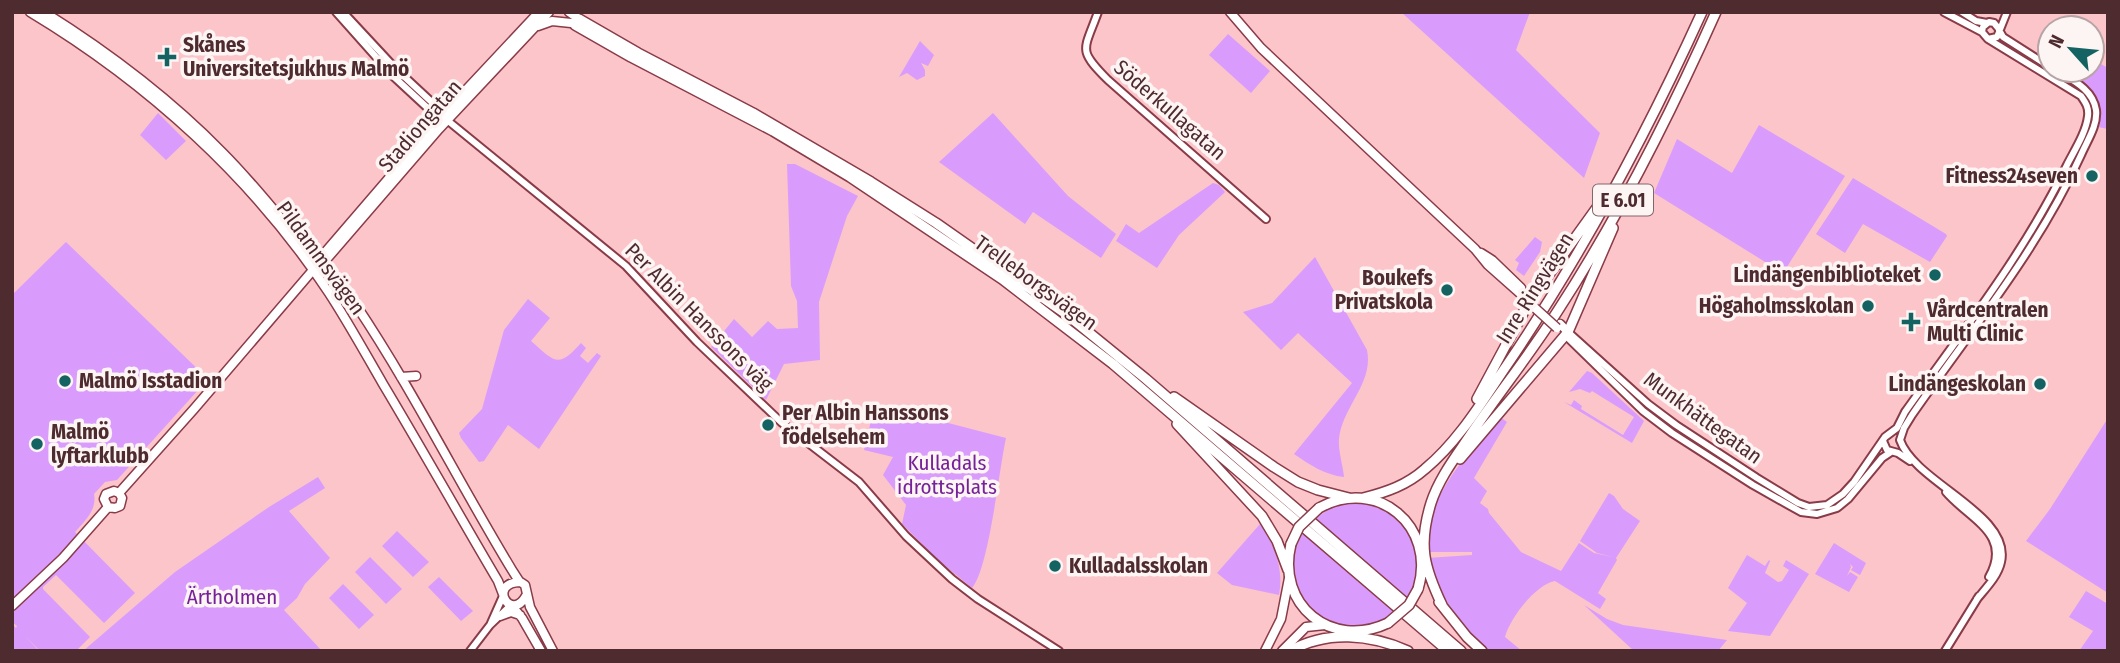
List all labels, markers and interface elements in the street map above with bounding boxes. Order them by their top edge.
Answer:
north arrow [2036,14,2106,84]
text: N [2043,31,2069,52]
place label: Skånes Universitetsjukhus Malmö [183,32,409,82]
marker: Skånes Universitetsjukhus Malmö [157,47,177,67]
street label: Söderkullagatan [1109,54,1231,166]
street label: Stadiongatan [373,74,467,178]
place label: Fitness24seven [1945,163,2078,189]
marker: Fitness24seven [2084,168,2100,184]
road number: E 6.01 [1593,184,1653,216]
street label: Pildammsvägen [271,196,371,320]
street label: Inre Ringvägen [1490,228,1580,348]
street label: Trelleborgsvägen [970,230,1102,336]
street label: Per Albin Hanssons väg [619,237,779,397]
place label: Lindängenbiblioteket [1734,262,1922,288]
place label: Boukefs Privatskola [1335,265,1433,315]
marker: Lindängenbiblioteket [1927,267,1943,283]
marker: Boukefs Privatskola [1439,282,1455,298]
place label: Högaholmsskolan [1699,293,1854,319]
place label: Vårdcentralen Multi Clinic [1926,297,2049,347]
marker: Högaholmsskolan [1860,298,1876,314]
marker: Vårdcentralen Multi Clinic [1901,312,1921,332]
street label: Munkhättegatan [1639,366,1767,470]
place label: Malmö Isstadion [79,368,222,394]
place label: Lindängeskolan [1888,371,2026,397]
marker: Malmö Isstadion [57,373,73,389]
marker: Lindängeskolan [2032,376,2048,392]
place label: Per Albin Hanssons födelsehem [782,400,949,450]
marker: Per Albin Hanssons födelsehem [760,417,776,433]
place label: Malmö lyftarklubb [51,419,149,469]
marker: Malmö lyftarklubb [29,436,45,452]
park label: Kulladals idrottsplats [897,450,997,500]
place label: Kulladalsskolan [1069,553,1208,579]
marker: Kulladalsskolan [1047,558,1063,574]
park label: Ärtholmen [187,584,277,610]

